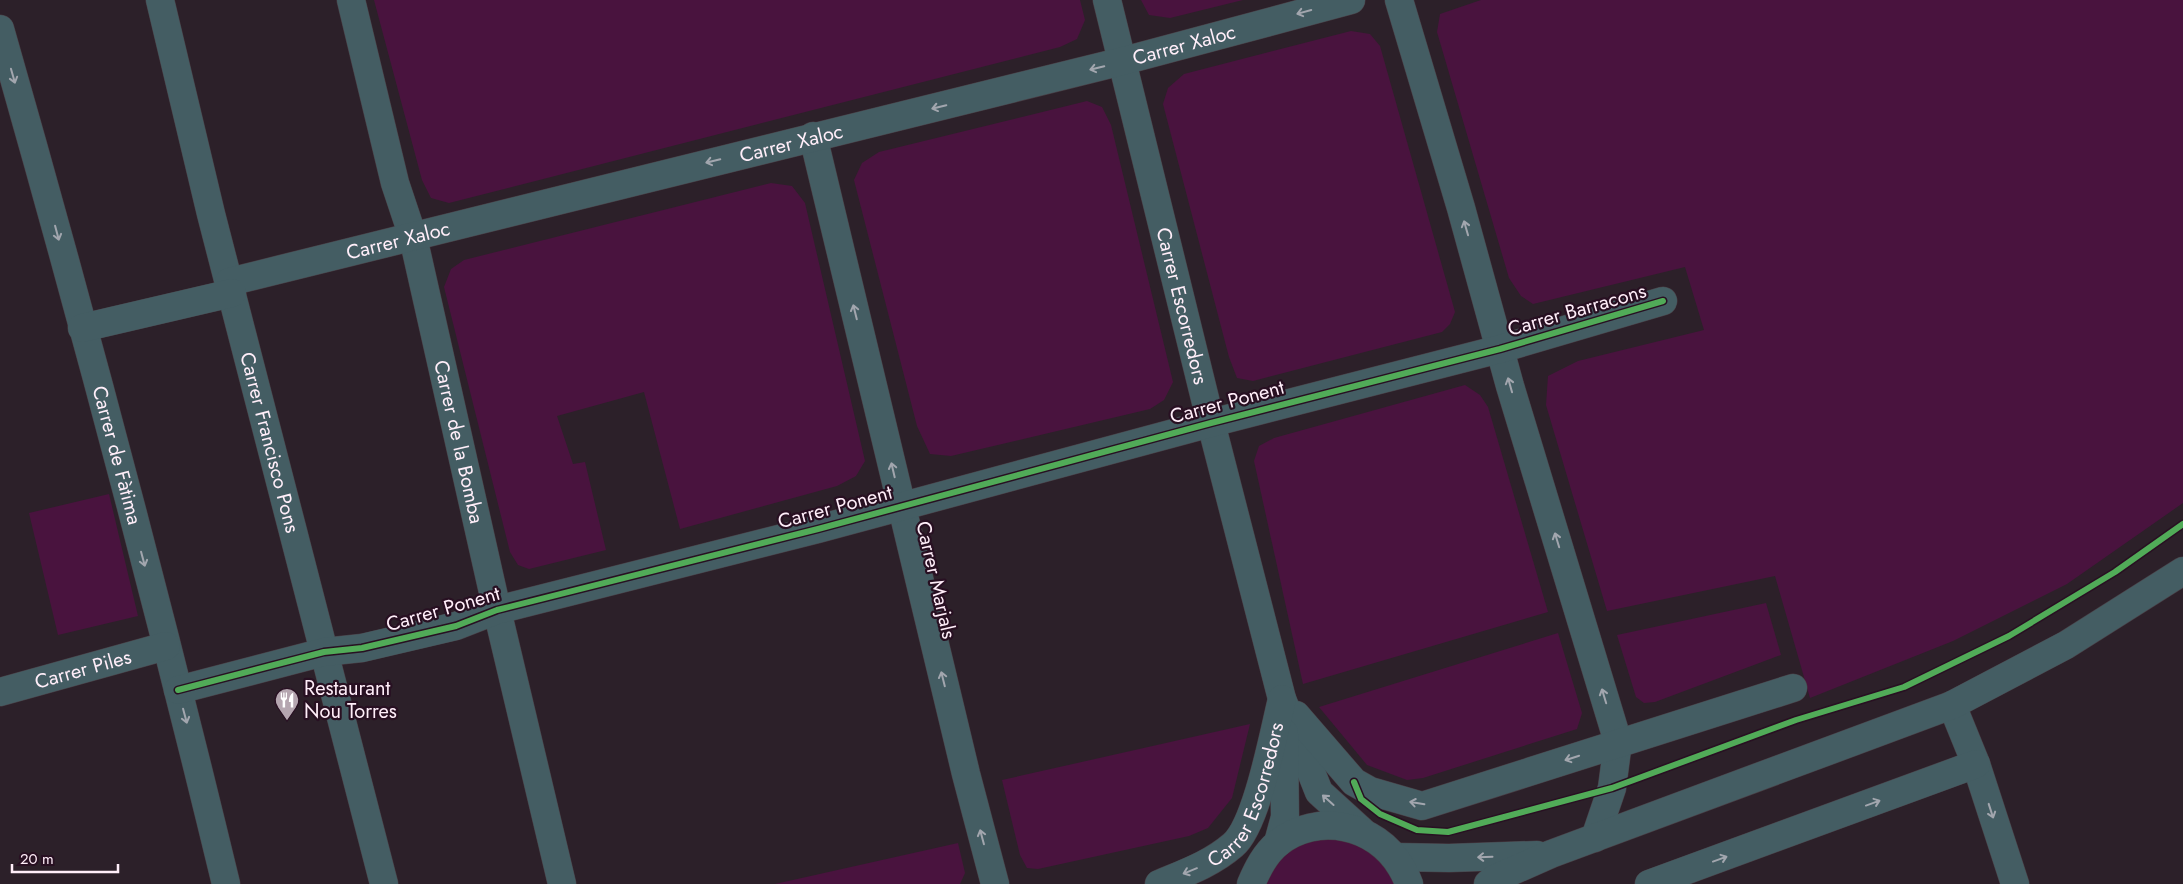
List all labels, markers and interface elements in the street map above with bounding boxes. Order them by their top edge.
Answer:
one-way arrow [1297,8,1313,18]
street label: Carrer Xaloc [1129,17,1239,72]
one-way arrow [1089,63,1105,73]
one-way arrow [9,68,19,84]
one-way arrow [931,103,947,112]
street label: Carrer Xaloc [736,116,846,170]
one-way arrow [705,157,721,167]
street label: Carrer Xaloc [343,213,453,267]
one-way arrow [1461,221,1471,237]
one-way arrow [53,224,62,240]
street label: Carrer Escorredors [1149,224,1215,387]
street label: Carrer Barracons [1504,276,1650,344]
one-way arrow [850,305,859,321]
street label: Carrer Francisco Pons [233,349,307,536]
street label: Carrer de la Bomba [427,357,492,526]
street label: Carrer Ponent [1167,373,1288,431]
one-way arrow [1504,377,1514,393]
street label: Carrer de Fàtima [85,382,150,528]
one-way arrow [888,463,897,479]
street label: Carrer Ponent [775,478,896,536]
street label: Carrer Marjals [908,518,964,642]
one-way arrow [1552,533,1562,549]
one-way arrow [139,551,149,567]
street label: Carrer Ponent [383,579,504,639]
street label: Carrer Piles [31,642,135,696]
one-way arrow [938,672,947,688]
place label: Restaurant Nou Torres [304,674,397,726]
restaurant icon: Restaurant Nou Torres [274,687,300,721]
one-way arrow [1599,688,1609,704]
one-way arrow [180,708,190,724]
street label: Carrer Escorredors [1201,719,1291,874]
one-way arrow [1564,753,1580,763]
one-way arrow [1322,794,1335,806]
one-way arrow [1865,797,1880,806]
one-way arrow [1410,798,1426,808]
one-way arrow [1987,802,1997,818]
one-way arrow [977,829,987,845]
scale bar [12,842,119,874]
text: 20 m [20,848,54,870]
one-way arrow [1477,852,1493,861]
one-way arrow [1712,854,1728,863]
one-way arrow [1183,867,1199,876]

